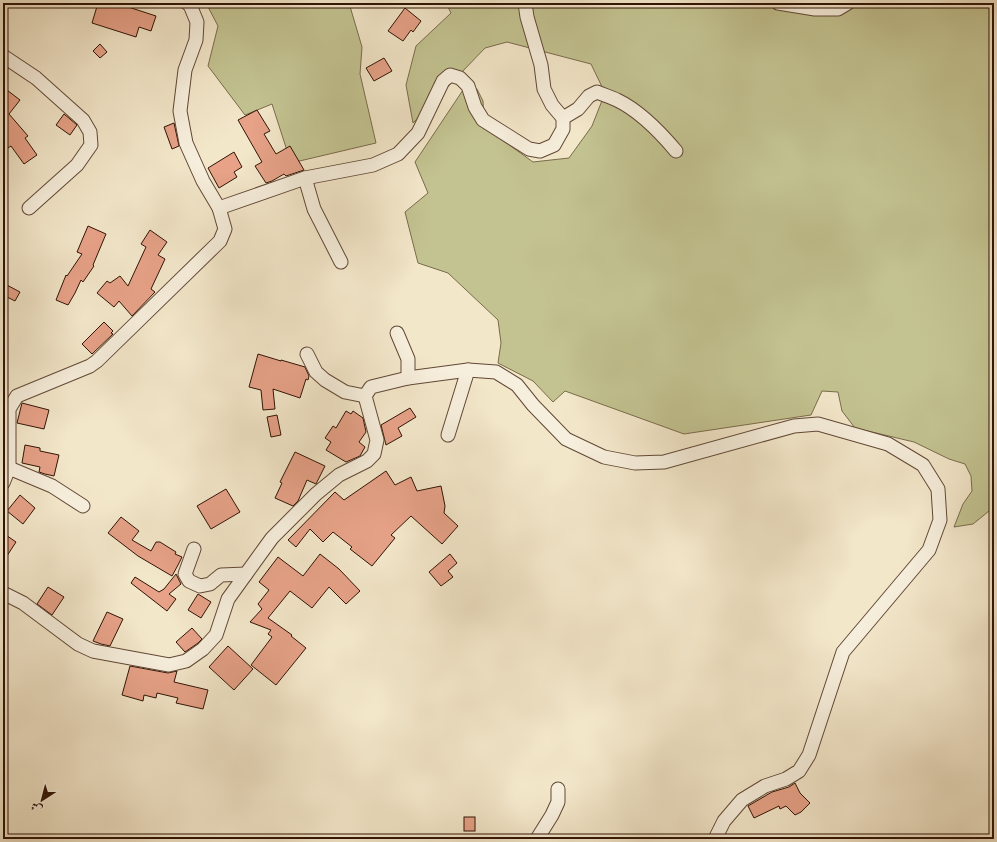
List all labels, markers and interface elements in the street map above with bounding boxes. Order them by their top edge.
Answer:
north arrow [22,780,62,820]
text: ش [29,799,45,815]

